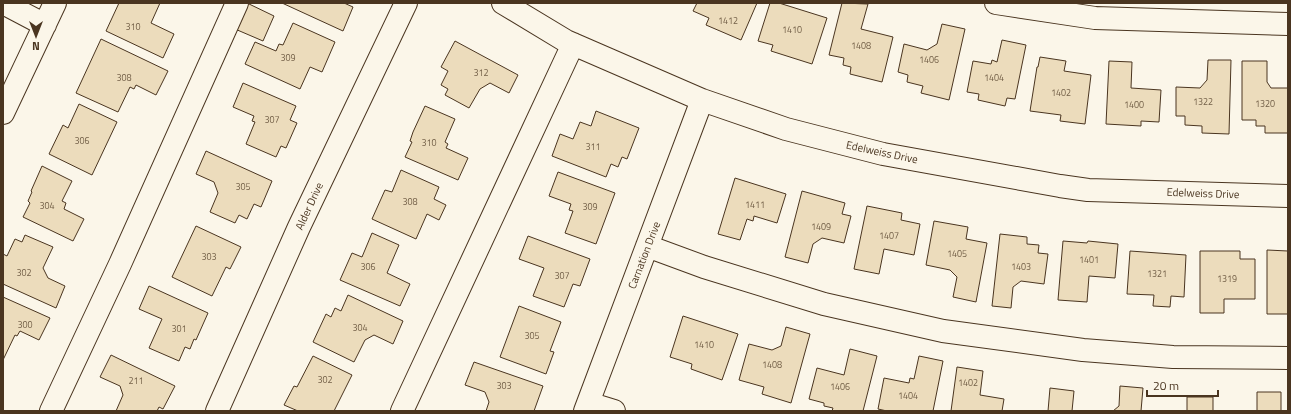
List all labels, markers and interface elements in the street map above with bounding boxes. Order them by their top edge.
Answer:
house number: 1412 [718,14,738,27]
north arrow [16,16,56,56]
house number: 310 [125,20,141,33]
house number: 1410 [782,23,802,36]
text: N [32,38,40,54]
house number: 1408 [851,39,871,52]
house number: 309 [280,51,296,64]
house number: 1406 [919,53,939,66]
house number: 312 [473,66,489,79]
house number: 308 [116,71,132,84]
house number: 1404 [984,71,1004,84]
house number: 1402 [1051,86,1071,99]
house number: 1322 [1193,95,1213,108]
house number: 1320 [1255,97,1275,110]
house number: 1400 [1124,98,1144,111]
house number: 307 [264,113,280,126]
house number: 306 [74,134,90,147]
house number: 310 [421,136,437,149]
street label: Edelweiss Drive [845,137,920,167]
house number: 311 [585,140,601,153]
street label: Alder Drive [291,179,327,232]
house number: 305 [235,180,251,193]
street label: Edelweiss Drive [1166,184,1240,202]
house number: 308 [402,195,418,208]
house number: 1411 [745,198,765,211]
house number: 304 [39,199,55,212]
house number: 309 [582,200,598,213]
street label: Carnation Drive [624,218,664,291]
house number: 1409 [811,220,831,233]
house number: 1407 [879,229,899,242]
house number: 1405 [947,247,967,260]
house number: 303 [201,250,217,263]
house number: 1401 [1079,253,1099,266]
house number: 306 [360,260,376,273]
house number: 1403 [1011,260,1031,273]
house number: 302 [16,266,32,279]
house number: 1321 [1147,267,1167,280]
house number: 307 [554,269,570,282]
house number: 1319 [1217,272,1237,285]
house number: 300 [17,318,33,331]
house number: 304 [352,321,368,334]
house number: 301 [171,322,187,335]
house number: 305 [524,329,540,342]
house number: 1410 [694,338,714,351]
house number: 1408 [762,358,782,371]
scale bar [1147,372,1218,398]
house number: 302 [317,373,333,386]
house number: 211 [128,374,144,387]
house number: 1402 [958,376,978,389]
text: 20 m [1153,376,1179,395]
house number: 303 [496,379,512,392]
house number: 1406 [830,380,850,393]
house number: 1404 [898,389,918,402]

